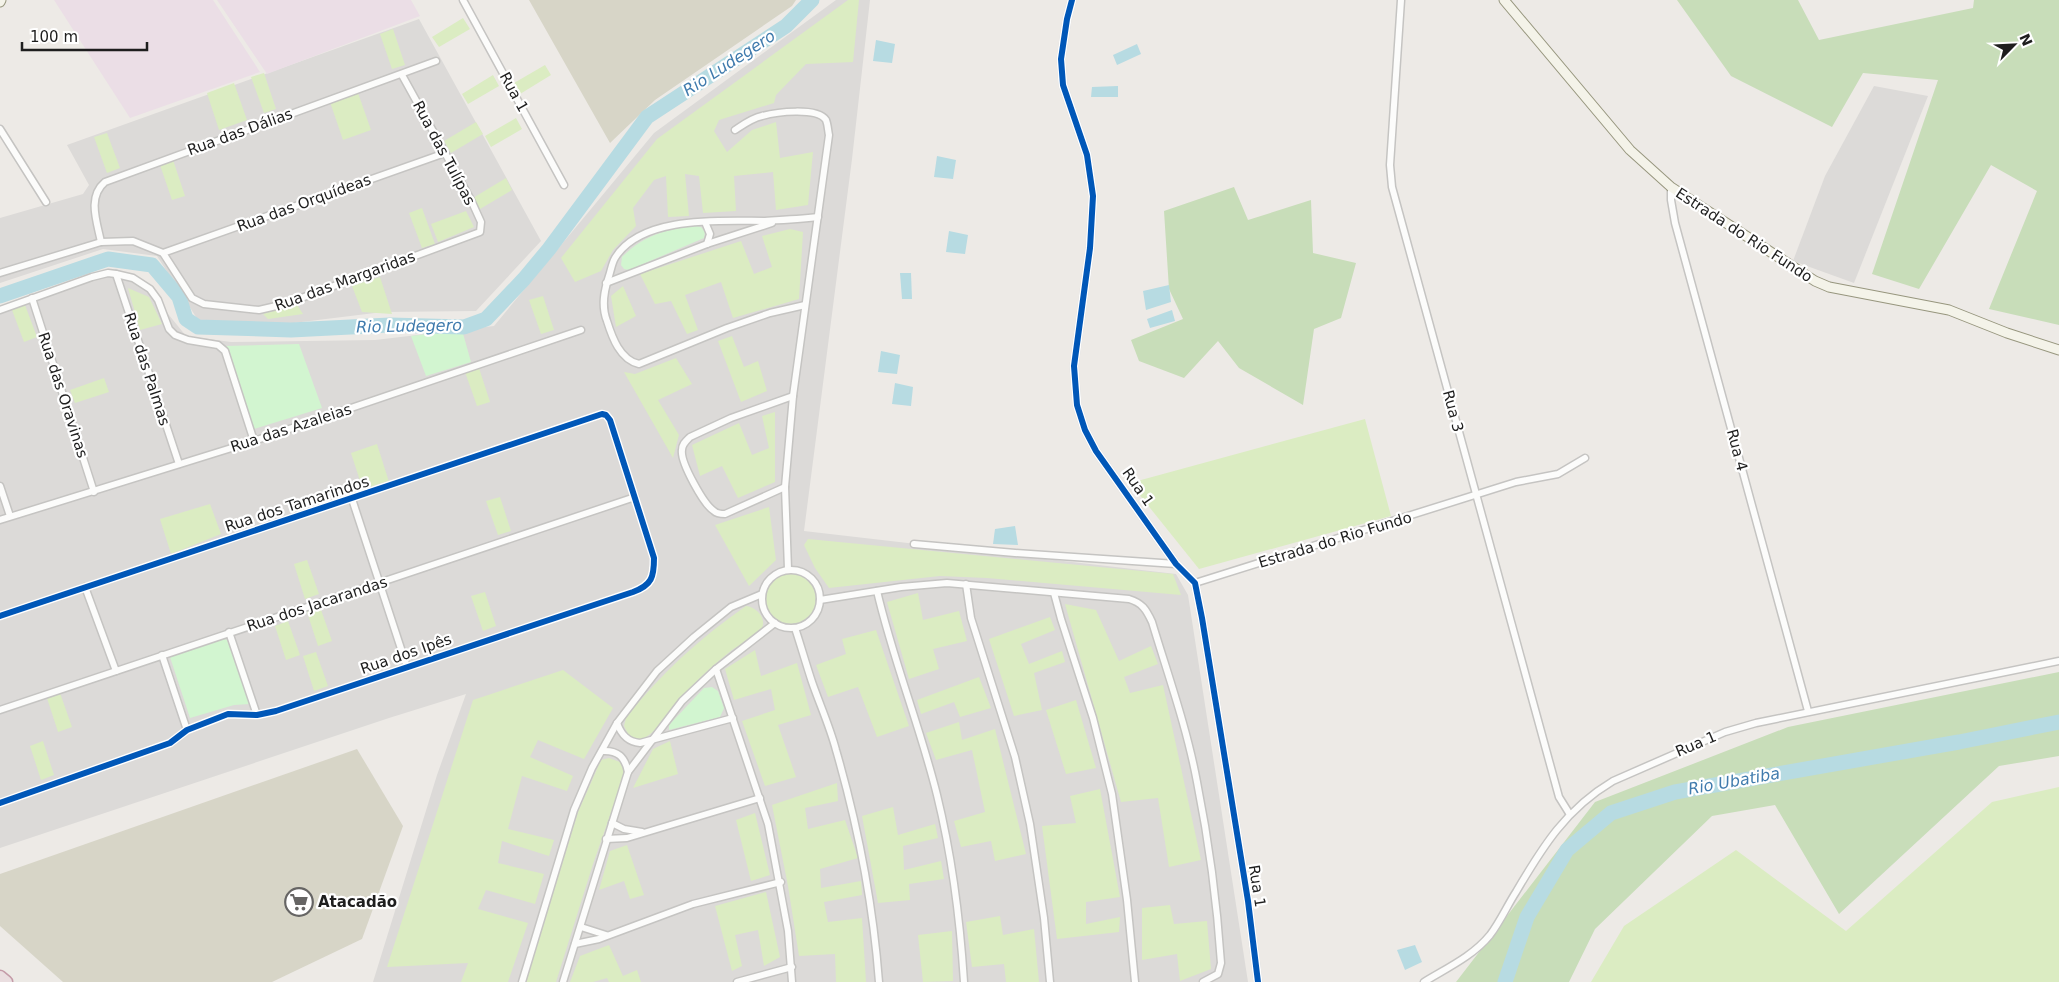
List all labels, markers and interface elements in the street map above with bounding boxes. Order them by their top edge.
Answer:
scale bar [22,20,148,52]
north arrow [1989,20,2039,70]
water label: Rio Ludegero [679,26,779,100]
text: 100 m [30,28,78,46]
text: N [2016,31,2036,48]
street label: Rua 1 [496,69,532,115]
street label: Rua das Tulípas [409,98,479,208]
street label: Rua das Dálias [185,105,295,159]
street label: Rua das Orquídeas [235,170,374,236]
street label: Estrada do Rio Fundo [1672,184,1816,286]
street label: Rua das Margaridas [272,247,418,315]
street label: Rua das Palmas [120,310,174,428]
water label: Rio Ludegero [356,316,462,336]
street label: Rua das Oravinas [34,330,92,460]
street label: Rua 3 [1439,388,1467,434]
street label: Rua das Azaleias [228,400,354,456]
street label: Rua 4 [1723,427,1751,473]
street label: Rua 1 [1118,464,1158,510]
street label: Rua dos Tamarindos [223,472,372,536]
street label: Estrada do Rio Fundo [1256,508,1414,572]
street label: Rua dos Jacarandas [244,573,390,635]
street label: Rua dos Ipês [358,630,454,678]
street label: Rua 1 [1673,727,1719,761]
water label: Rio Ubatiba [1687,764,1781,798]
street label: Rua 1 [1245,863,1269,909]
supermarket icon: Atacadão [284,887,314,917]
place label: Atacadão [318,893,397,911]

